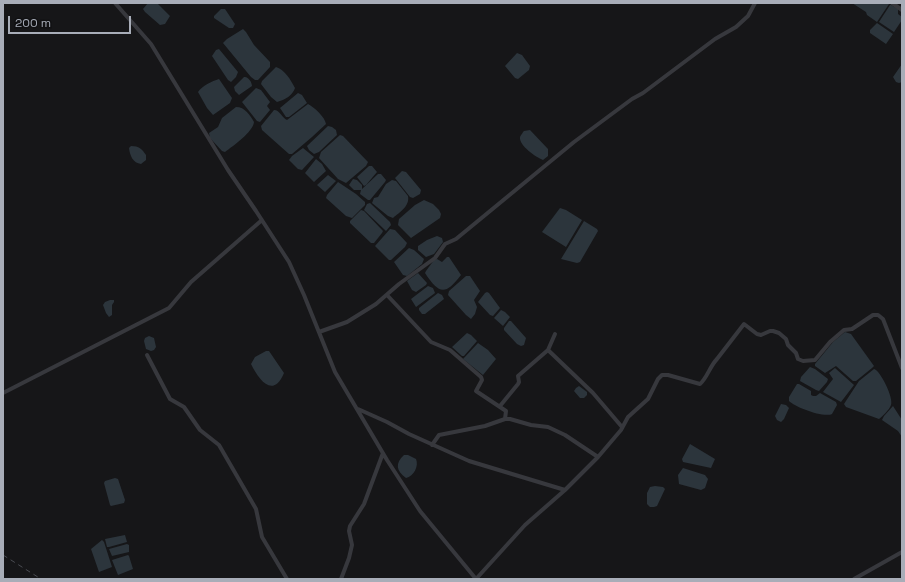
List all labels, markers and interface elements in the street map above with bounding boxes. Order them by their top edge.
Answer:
scale bar [10,8,133,34]
text: 200 m [15,15,51,31]

